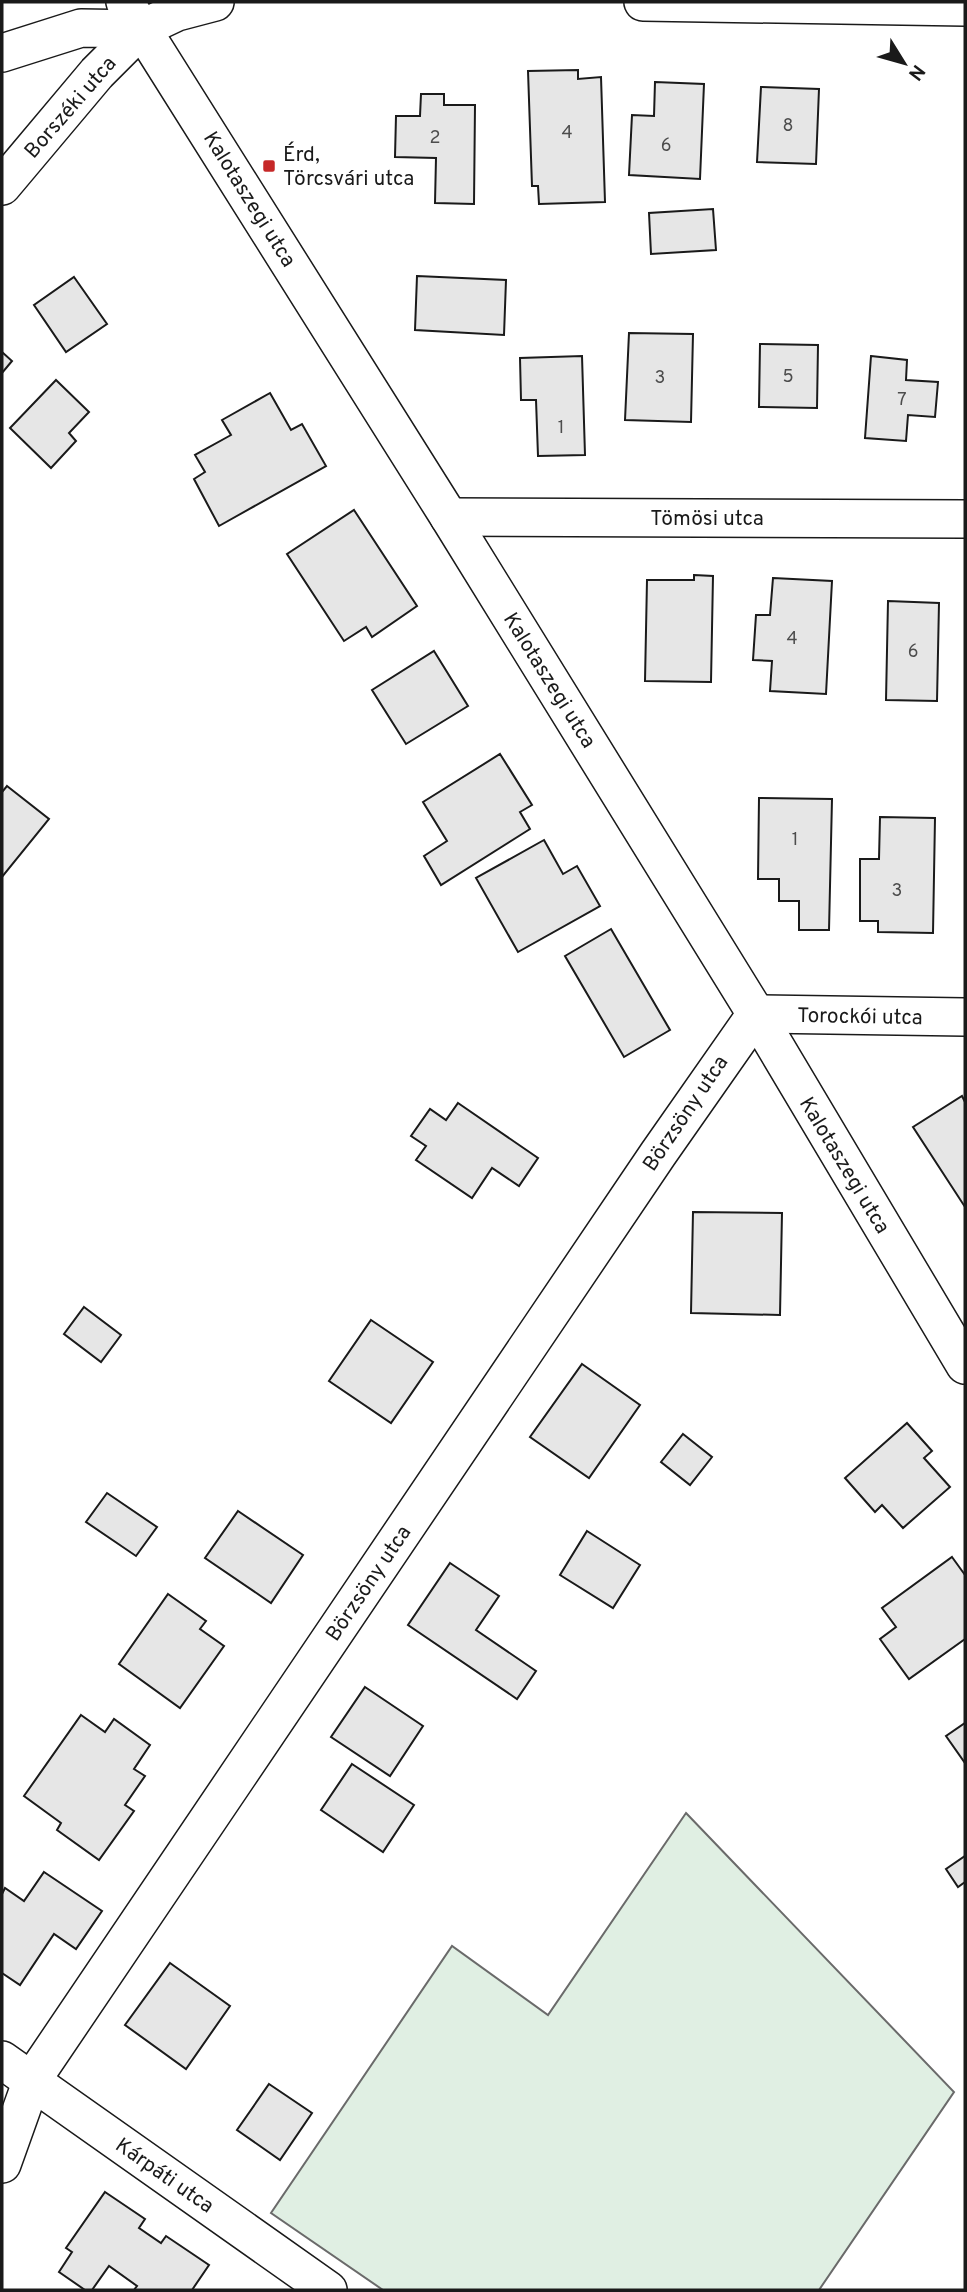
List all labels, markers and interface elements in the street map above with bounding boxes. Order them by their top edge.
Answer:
north arrow [869,28,939,98]
street label: Borszéki utca [19,51,123,165]
text: N [902,59,930,85]
house number: 8 [783,115,794,138]
house number: 4 [561,122,573,145]
street label: Kalotaszegi utca [196,127,301,273]
house number: 2 [429,127,441,150]
house number: 6 [661,135,671,158]
place label: Érd, Törcsvári utca [283,141,414,193]
marker: Érd, Törcsvári utca [261,158,277,174]
house number: 5 [782,366,794,389]
house number: 3 [655,367,665,390]
house number: 7 [897,389,907,412]
house number: 1 [558,417,564,440]
street label: Tömösi utca [650,506,764,533]
street label: Kalotaszegi utca [496,608,601,754]
house number: 4 [786,628,798,651]
house number: 6 [908,641,918,664]
house number: 1 [792,829,798,852]
house number: 3 [892,880,902,903]
street label: Torockói utca [797,1003,923,1032]
street label: Börzsöny utca [638,1051,735,1177]
street label: Kalotaszegi utca [792,1092,895,1239]
street label: Börzsöny utca [321,1521,418,1647]
street label: Kárpáti utca [109,2132,219,2220]

